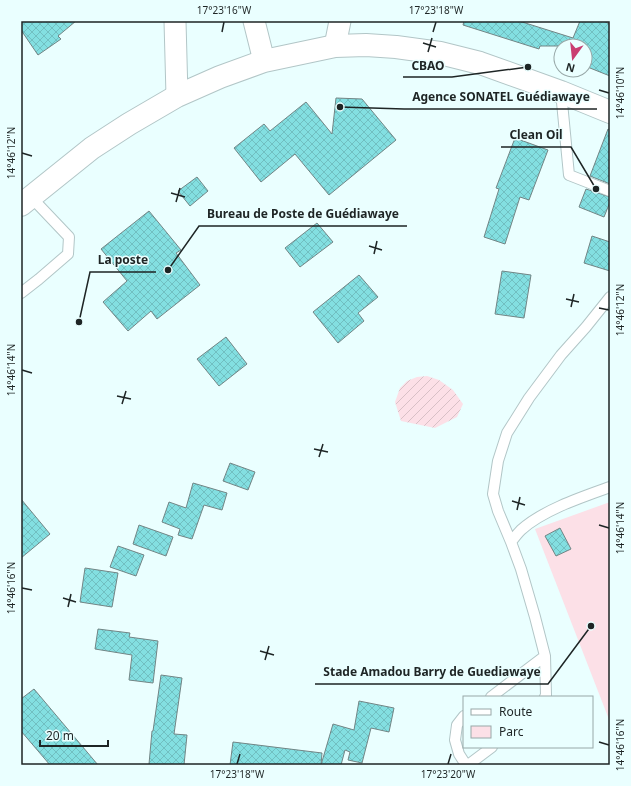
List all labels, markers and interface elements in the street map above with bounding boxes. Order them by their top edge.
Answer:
text: 17°23'16"W [197,3,252,17]
text: 17°23'18"W [409,3,464,17]
north arrow [553,38,593,78]
callout: CBAO [403,53,452,77]
text: CBAO [411,57,445,74]
text: N [564,60,577,77]
text: 14°46'10"N [613,67,627,119]
callout: Agence SONATEL Guédiawaye [404,85,597,109]
text: Agence SONATEL Guédiawaye [412,88,590,105]
callout: Clean Oil [501,123,571,147]
text: Clean Oil [509,126,563,143]
text: 14°46'12"N [4,127,18,179]
callout: Bureau de Poste de Guédiawaye [199,202,407,226]
text: Bureau de Poste de Guédiawaye [207,205,399,222]
callout: La poste [90,248,156,272]
text: La poste [98,251,148,268]
text: 14°46'12"N [613,284,627,336]
text: 14°46'14"N [4,344,18,396]
text: 14°46'14"N [613,502,627,554]
text: 14°46'16"N [4,562,18,614]
callout: Stade Amadou Barry de Guediawaye [315,660,548,684]
text: Stade Amadou Barry de Guediawaye [323,663,541,680]
legend [463,696,593,748]
text: Route [499,703,532,720]
text: 14°46'16"N [613,719,627,771]
scale bar [40,722,108,748]
text: Parc [499,723,524,740]
text: 20 m [46,727,74,744]
text: 17°23'18"W [210,767,265,781]
text: 17°23'20"W [421,767,476,781]

